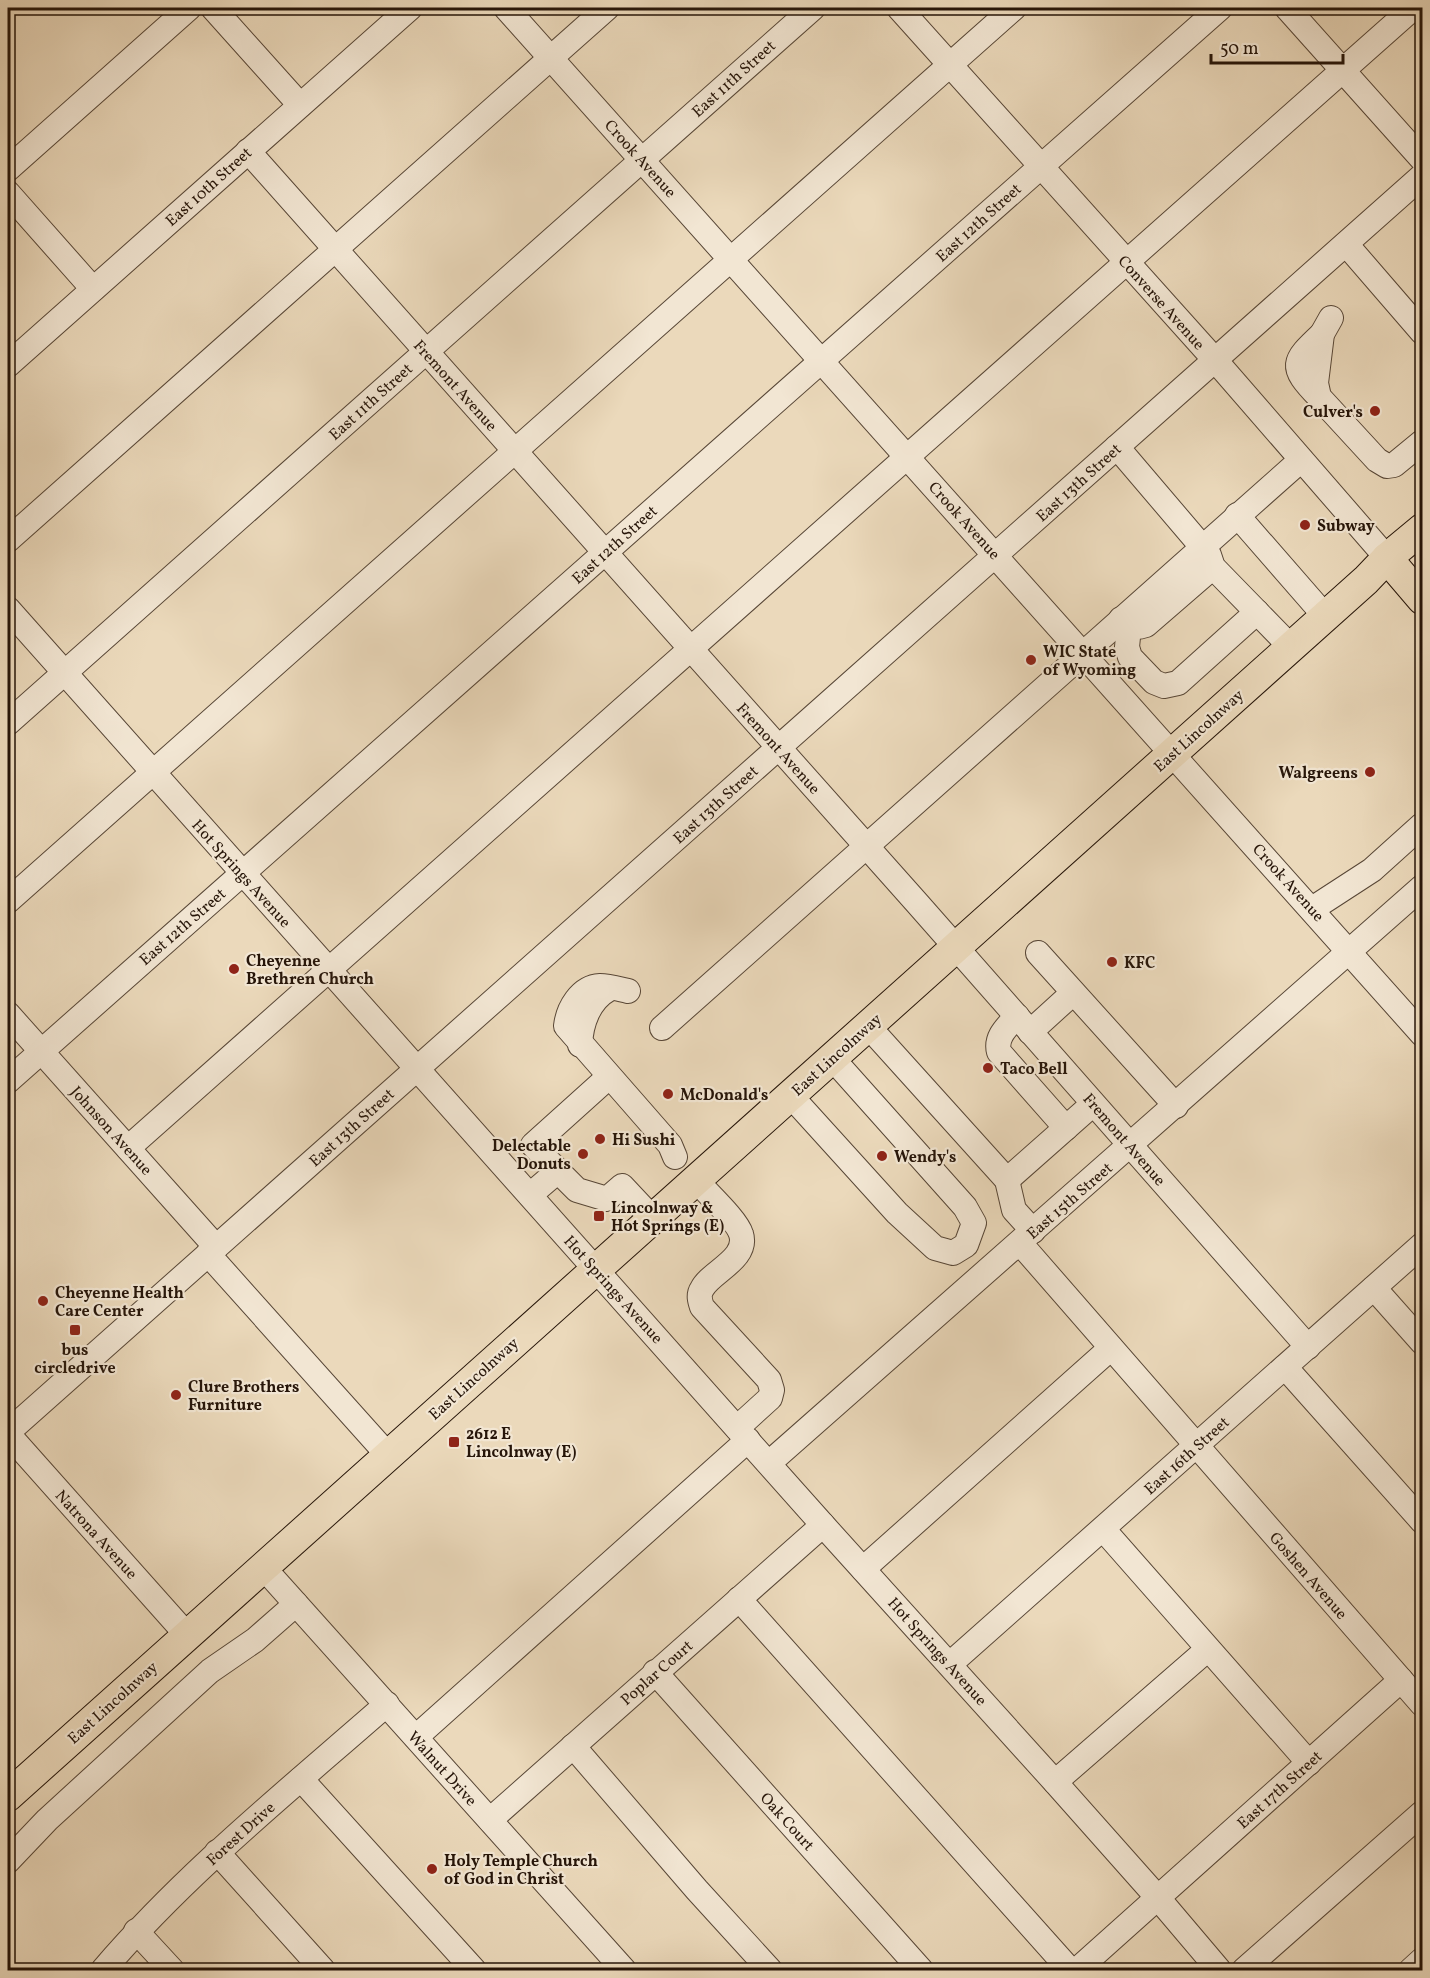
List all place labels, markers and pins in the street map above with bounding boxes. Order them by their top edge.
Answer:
place label: Culver's [1303,402,1363,424]
marker: Culver's [1368,404,1382,418]
place label: Subway [1317,516,1375,538]
marker: Subway [1298,518,1312,532]
place label: WIC State of Wyoming [1043,642,1136,682]
marker: WIC State of Wyoming [1024,653,1038,667]
place label: Walgreens [1278,763,1358,785]
marker: Walgreens [1363,765,1377,779]
place label: Cheyenne Brethren Church [246,951,374,991]
place label: KFC [1124,953,1155,975]
marker: KFC [1105,955,1119,969]
marker: Cheyenne Brethren Church [227,962,241,976]
place label: Taco Bell [1000,1059,1068,1081]
marker: Taco Bell [981,1061,995,1075]
place label: McDonald's [680,1085,768,1107]
marker: McDonald's [661,1087,675,1101]
place label: Hi Sushi [612,1130,676,1152]
marker: Hi Sushi [593,1132,607,1146]
place label: Delectable Donuts [492,1136,571,1176]
marker: Delectable Donuts [576,1147,590,1161]
place label: Wendy's [894,1147,956,1169]
marker: Wendy's [875,1149,889,1163]
place label: Lincolnway & Hot Springs (E) [611,1198,724,1238]
marker: Lincolnway & Hot Springs (E) [592,1209,606,1223]
place label: Cheyenne Health Care Center [55,1283,184,1323]
marker: Cheyenne Health Care Center [36,1294,50,1308]
marker: bus circledrive [68,1323,82,1337]
place label: bus circledrive [34,1340,116,1380]
place label: Clure Brothers Furniture [188,1377,299,1417]
marker: Clure Brothers Furniture [169,1388,183,1402]
place label: 2612 E Lincolnway (E) [466,1424,576,1464]
marker: 2612 E Lincolnway (E) [447,1435,461,1449]
place label: Holy Temple Church of God in Christ [444,1851,598,1891]
marker: Holy Temple Church of God in Christ [425,1862,439,1876]

